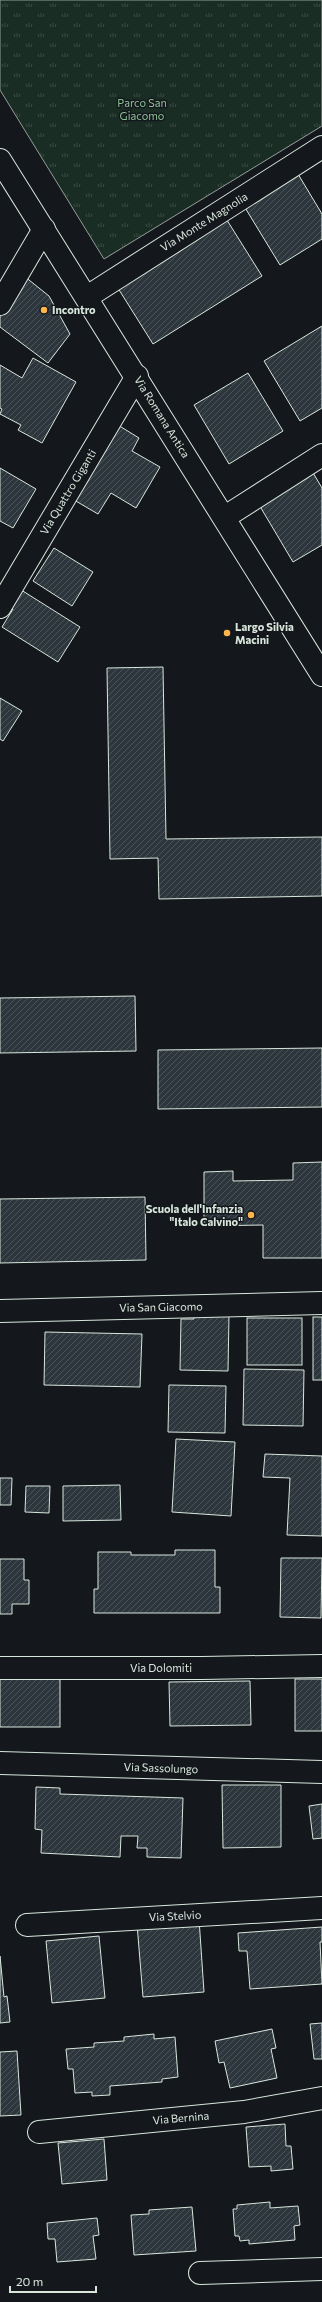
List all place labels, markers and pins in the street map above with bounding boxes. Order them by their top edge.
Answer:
place label: Incontro [52,303,96,316]
marker: Incontro [39,305,49,315]
place label: Largo Silvia Macini [235,620,294,646]
marker: Largo Silvia Macini [222,628,232,638]
place label: Scuola dell'Infanzia "Italo Calvino" [146,1202,243,1228]
marker: Scuola dell'Infanzia "Italo Calvino" [246,1210,256,1220]

